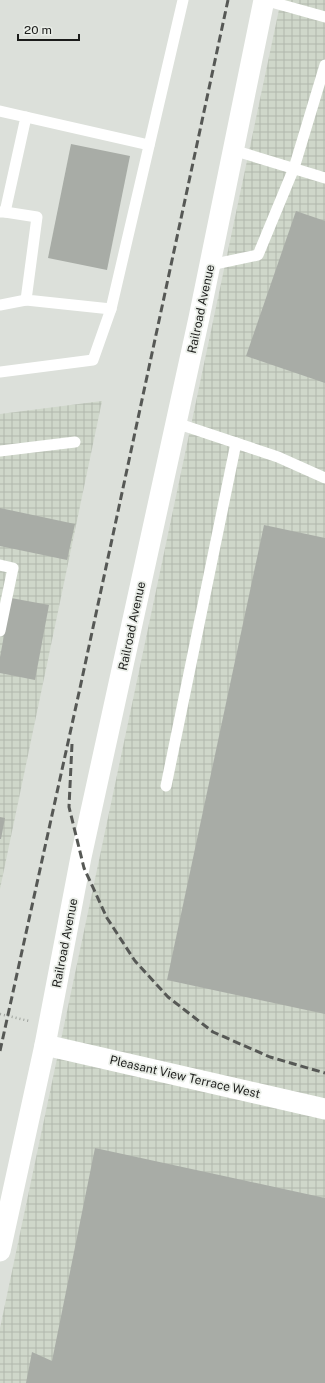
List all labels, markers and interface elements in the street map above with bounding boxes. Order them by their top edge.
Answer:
scale bar [18,16,79,42]
text: 20 m [24,23,52,37]
street label: Railroad Avenue [185,263,217,355]
street label: Railroad Avenue [116,580,148,672]
street label: Railroad Avenue [49,897,81,989]
street label: Pleasant View Terrace West [108,1053,262,1101]

